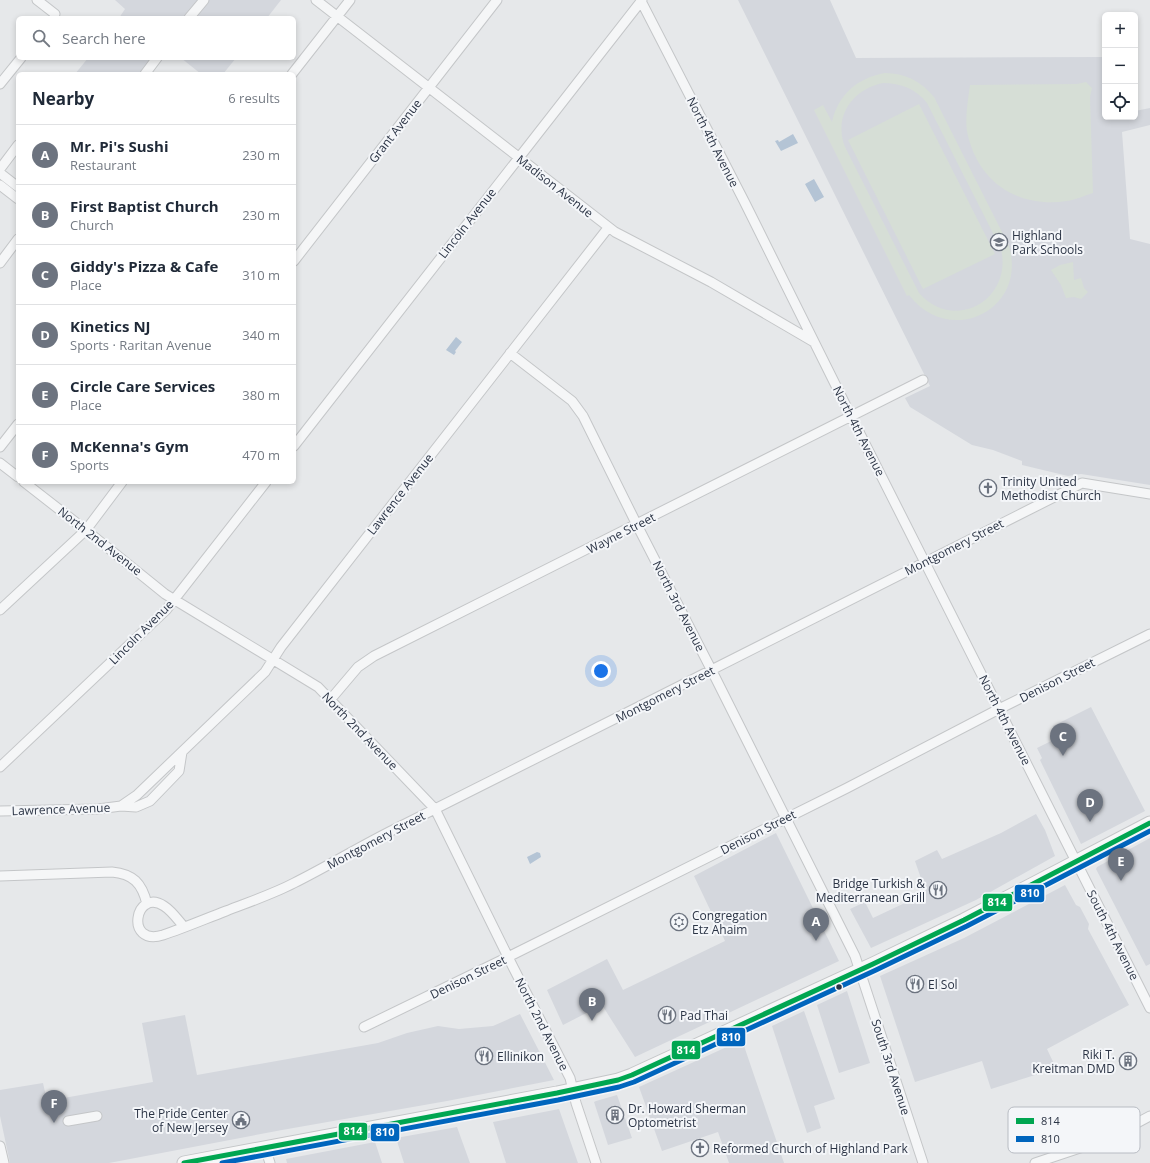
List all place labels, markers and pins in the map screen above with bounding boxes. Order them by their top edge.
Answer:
place label: Highland Park Schools [1012,227,1083,258]
school or university icon: Highland Park Schools [989,232,1009,252]
place label: Trinity United Methodist Church [1001,473,1101,504]
church icon: Trinity United Methodist Church [978,478,998,498]
pin: C [1050,723,1076,756]
pin: D [1077,789,1103,822]
pin: E [1108,848,1134,881]
place label: Bridge Turkish & Mediterranean Grill [816,875,925,906]
restaurant icon: Bridge Turkish & Mediterranean Grill [928,880,948,900]
place label: Congregation Etz Ahaim [692,907,767,938]
pin: A [803,908,829,941]
synagogue icon: Congregation Etz Ahaim [669,912,689,932]
restaurant icon: El Sol [905,974,925,994]
place label: El Sol [928,976,958,993]
unlabelled marker [834,982,844,992]
pin: B [579,988,605,1021]
restaurant icon: Pad Thai [657,1005,677,1025]
place label: Pad Thai [680,1007,728,1024]
restaurant icon: Ellinikon [474,1046,494,1066]
place label: Riki T. Kreitman DMD [1032,1046,1115,1077]
place label: Ellinikon [497,1048,544,1065]
building icon: Riki T. Kreitman DMD [1118,1051,1138,1071]
pin: F [41,1090,67,1123]
place label: Dr. Howard Sherman Optometrist [628,1100,746,1131]
place label: The Pride Center of New Jersey [134,1105,229,1136]
building icon: Dr. Howard Sherman Optometrist [605,1105,625,1125]
public building icon: The Pride Center of New Jersey [231,1110,251,1130]
church icon: Reformed Church of Highland Park [690,1138,710,1158]
place label: Reformed Church of Highland Park [713,1140,908,1157]

